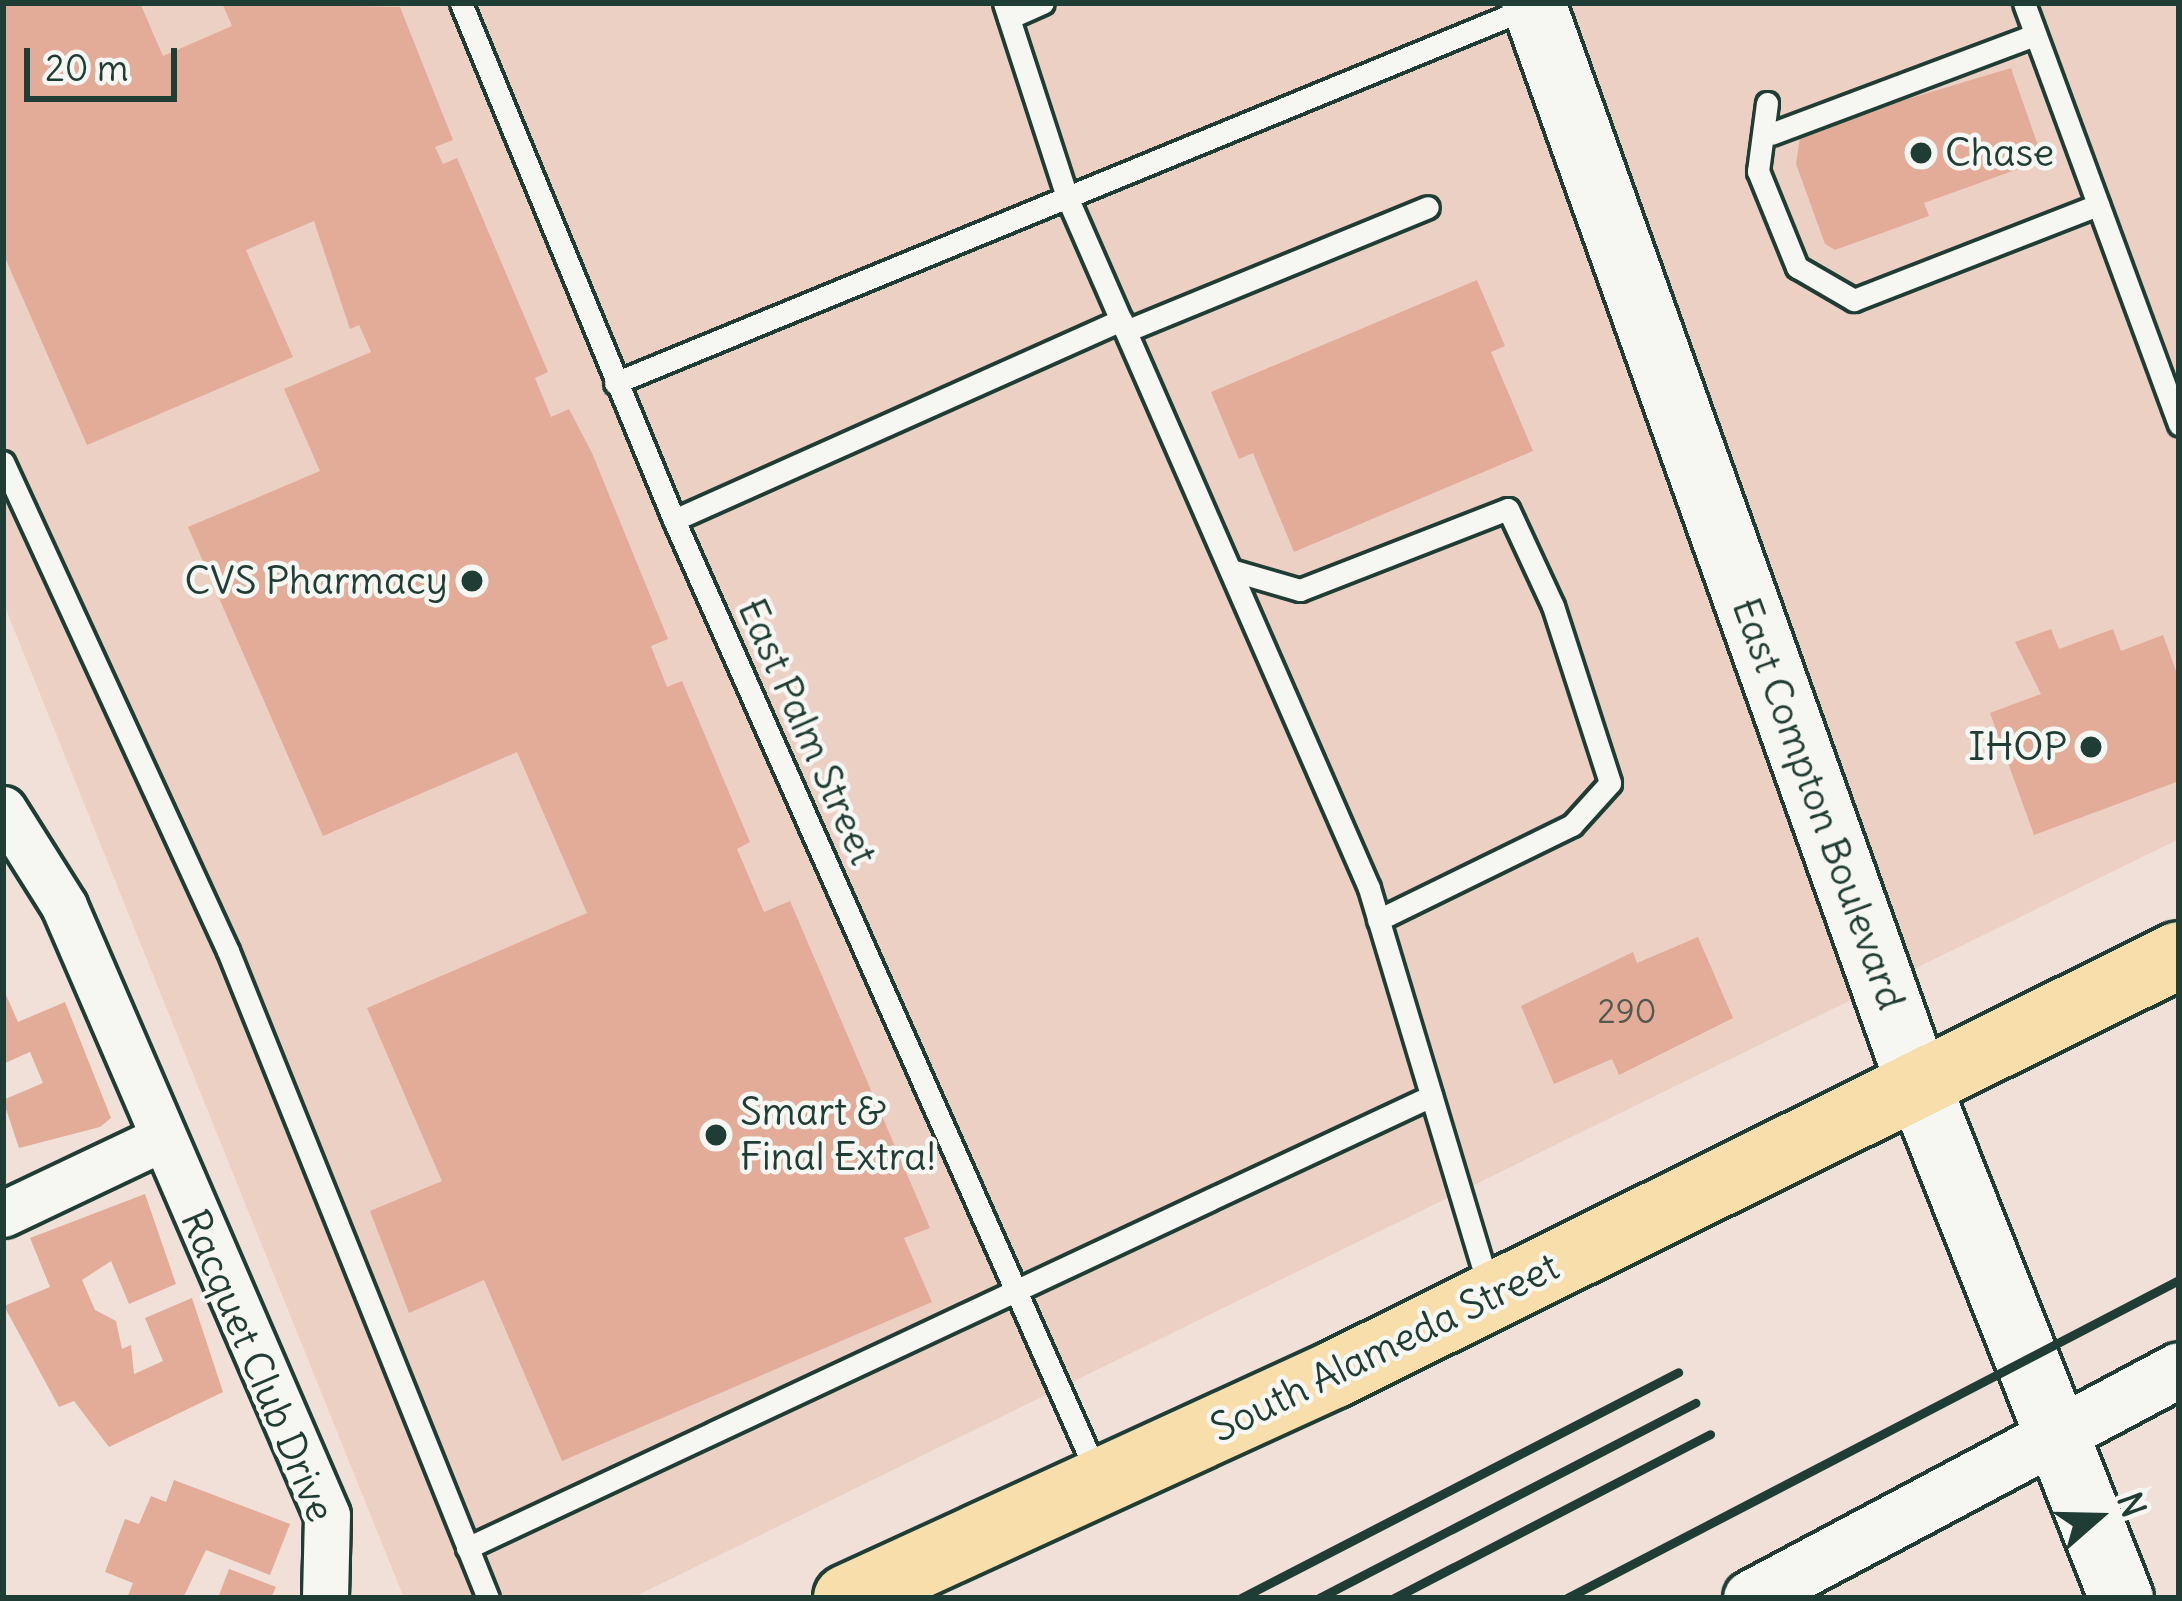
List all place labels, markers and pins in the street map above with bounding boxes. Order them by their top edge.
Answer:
place label: Chase [1945,130,2054,176]
marker: Chase [1908,140,1934,166]
place label: CVS Pharmacy [185,558,448,604]
marker: CVS Pharmacy [459,568,485,594]
place label: IHOP [1968,724,2067,770]
marker: IHOP [2078,734,2104,760]
place label: Smart & Final Extra! [740,1090,936,1181]
marker: Smart & Final Extra! [703,1122,729,1148]

